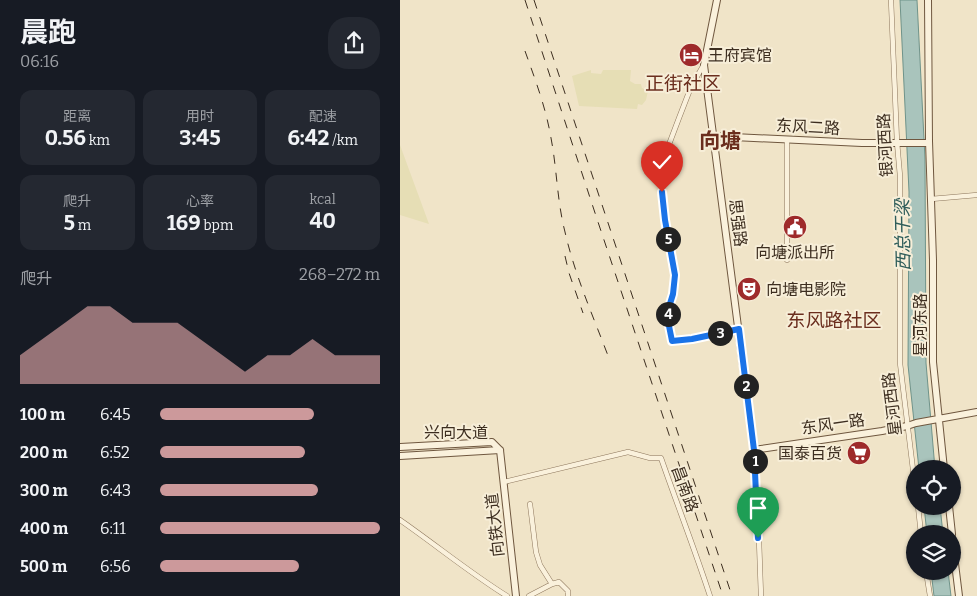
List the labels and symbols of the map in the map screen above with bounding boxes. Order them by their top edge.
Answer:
hotel icon: 王府宾馆 [678,42,704,68]
place label: 王府宾馆 [708,46,772,65]
district label: 正街社区 [645,72,721,95]
street label: 银河西路 [874,113,896,177]
street label: 东风二路 [776,116,840,138]
district label: 向塘 [699,128,741,154]
pin [641,141,683,192]
water label: 西总干梁 [891,197,915,271]
street label: 思强路 [726,198,750,248]
public building icon: 向塘派出所 [782,214,808,240]
pin: 5 [656,226,680,252]
place label: 向塘派出所 [755,243,835,262]
theatre icon: 向塘电影院 [736,276,762,302]
place label: 向塘电影院 [766,280,846,299]
street label: 星河东路 [911,293,930,357]
pin: 4 [656,302,680,326]
district label: 东风路社区 [786,309,882,332]
pin: 3 [708,320,732,346]
street label: 星河西路 [879,371,905,437]
pin: 2 [734,374,758,398]
street label: 东风一路 [800,410,866,438]
street label: 兴向大道 [424,423,488,442]
supermarket icon: 国泰百货 [846,440,872,466]
place label: 国泰百货 [778,444,842,463]
pin: 1 [742,448,768,474]
street label: 昌南路 [668,463,702,515]
pin [737,487,779,538]
street label: 向铁大道 [482,492,508,558]

